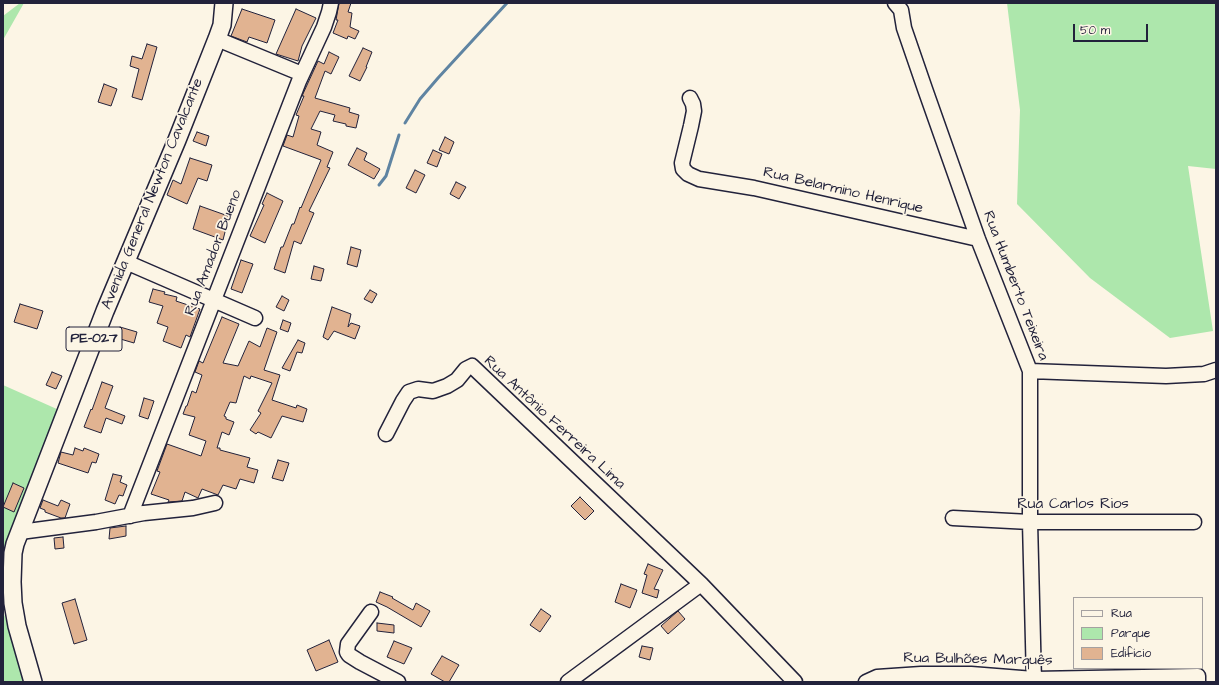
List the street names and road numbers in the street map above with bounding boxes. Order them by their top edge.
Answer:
street label: Avenida General Newton Cavalcante [98,76,208,312]
street label: Rua Belarmino Henrique [761,164,925,218]
street label: Rua Amador Bueno [182,187,246,319]
street label: Rua Humberto Teixeira [978,209,1052,363]
road number: PE-027 [66,327,122,351]
street label: Rua Antônio Ferreira Lima [479,353,629,493]
street label: Rua Carlos Rios [1017,496,1129,514]
street label: Rua Bulhões Marquês [903,650,1053,670]

